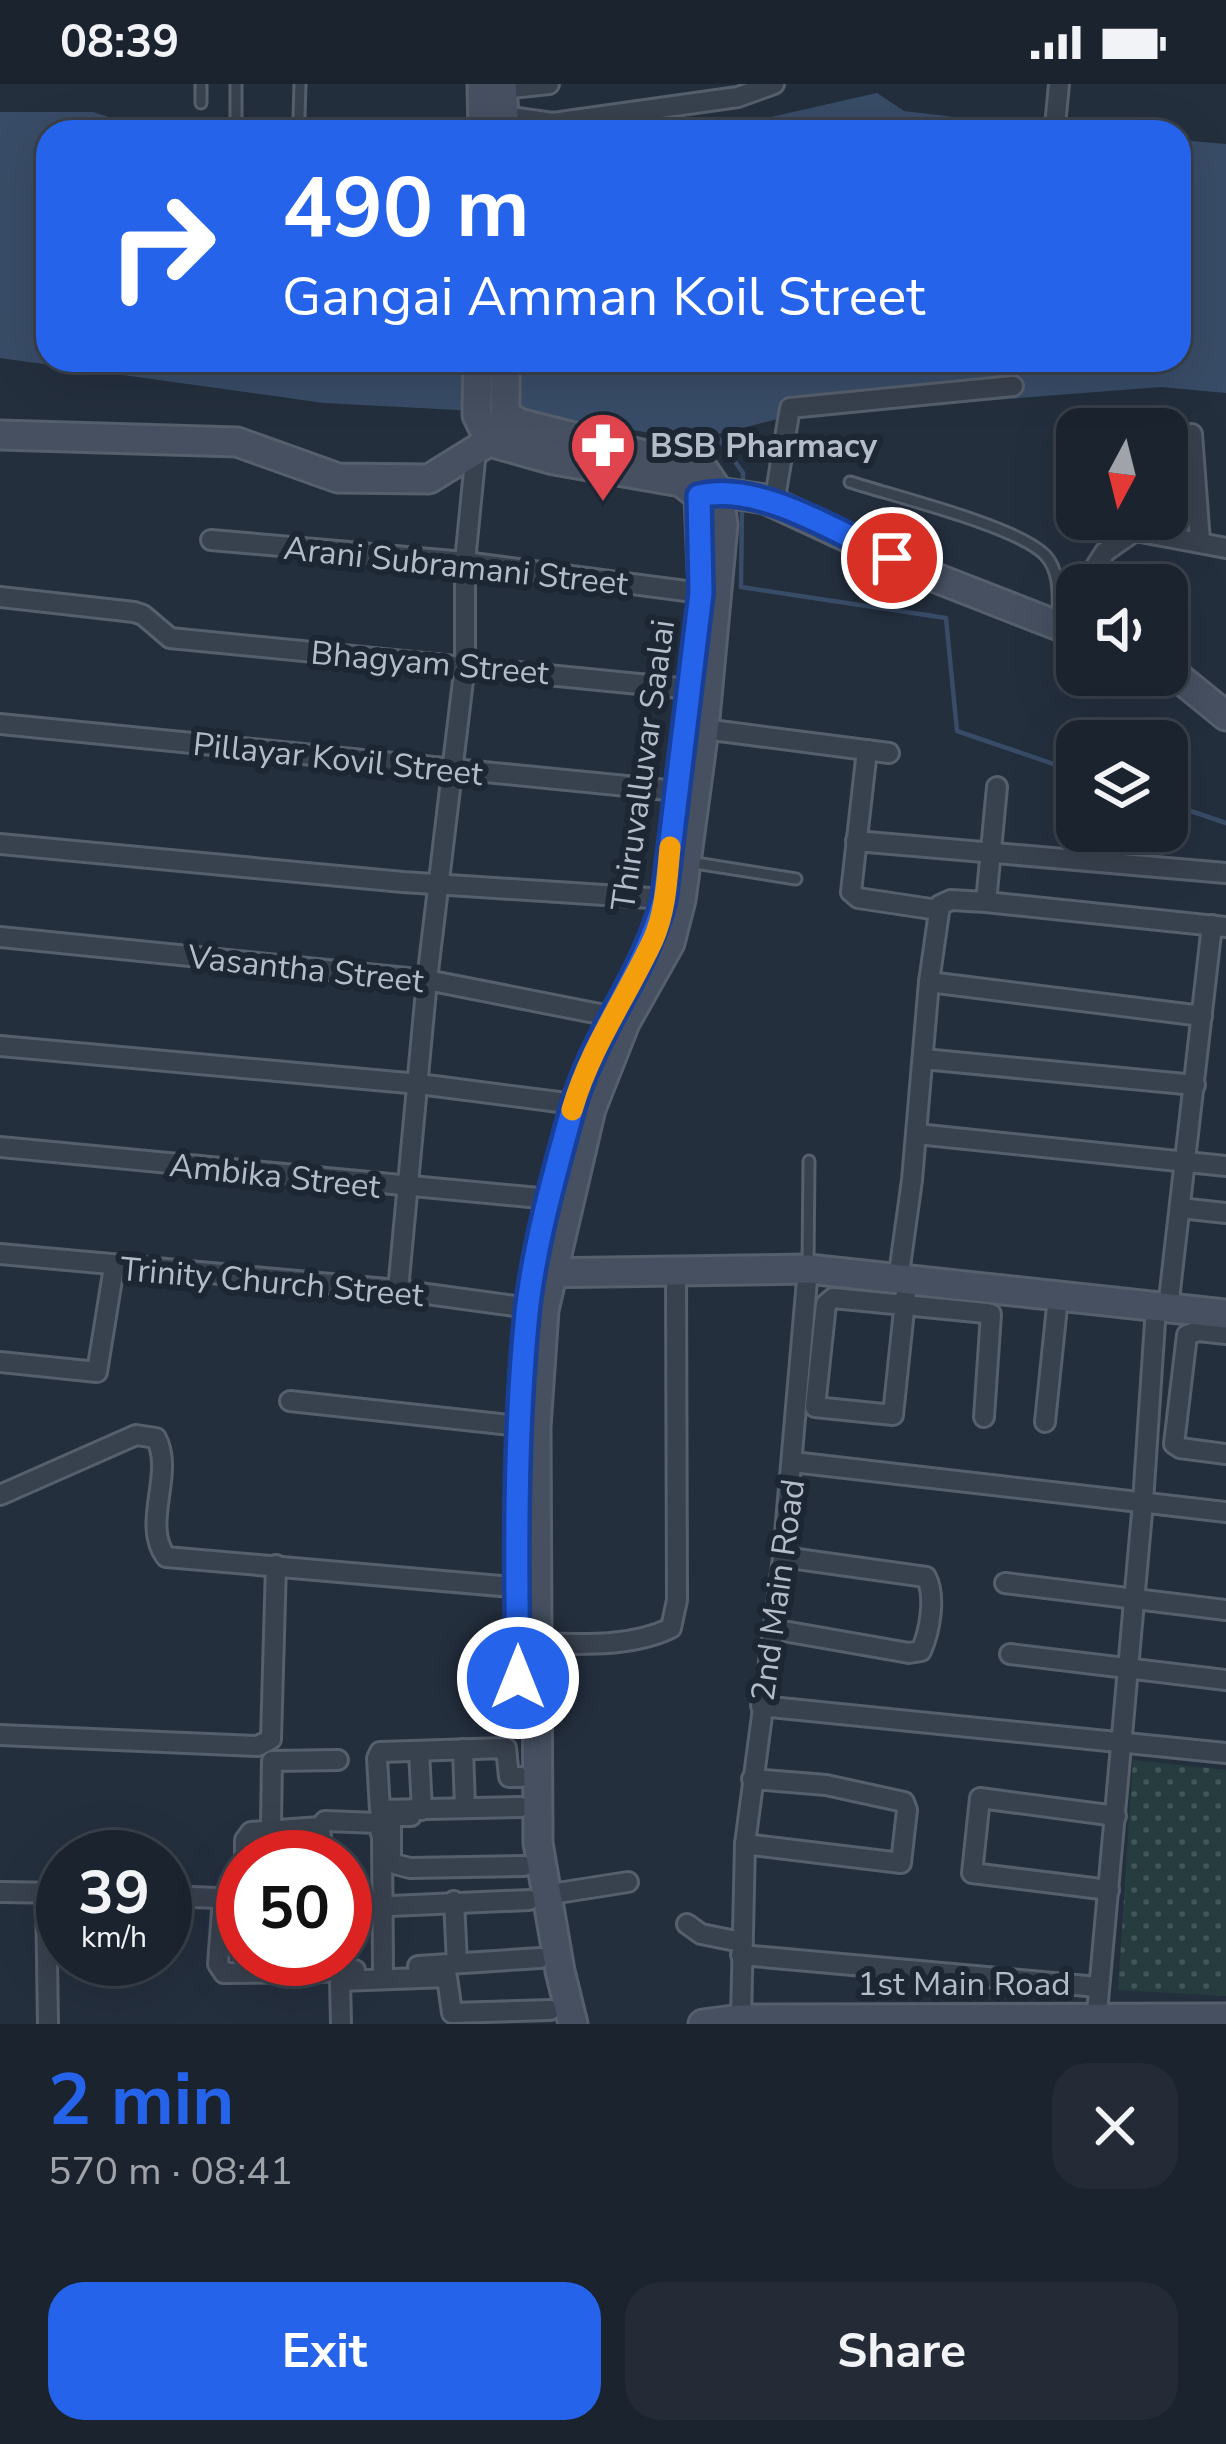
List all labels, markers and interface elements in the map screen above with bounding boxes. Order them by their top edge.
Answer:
text: 08:39 [60,12,179,73]
text: 490 m [282,151,530,266]
icon: right [84,168,240,324]
text: Gangai Amman Koil Street [282,260,925,334]
north arrow [1056,408,1188,540]
map controls [1056,408,1188,852]
pharmacy icon: BSB Pharmacy [568,410,638,504]
place label: BSB Pharmacy [650,424,878,469]
pin [841,507,943,609]
icon: arrive [859,525,925,591]
street label: Arani Subramani Street [281,526,631,607]
button: sound [1056,564,1188,696]
street label: Thiruvalluvar Saalai [601,617,686,914]
street label: Bhagyam Street [309,631,551,696]
button: layers [1056,720,1188,852]
street label: Pillayar Kovil Street [191,722,485,797]
street label: Vasantha Street [185,935,426,1004]
street label: Ambika Street [167,1143,383,1210]
street label: Trinity Church Street [118,1247,426,1318]
street label: 2nd Main Road [741,1476,816,1704]
position arrow [455,1615,581,1741]
speed limit sign: 50 [216,1830,372,1986]
text: 39 [78,1852,150,1934]
text: km/h [81,1917,147,1958]
street label: 1st Main Road [858,1962,1070,2007]
text: 2 min [48,2051,234,2149]
button: close [1052,2063,1178,2189]
text: 570 m · 08:41 [48,2145,293,2198]
button: Exit [48,2282,601,2420]
button: Share [625,2282,1178,2420]

